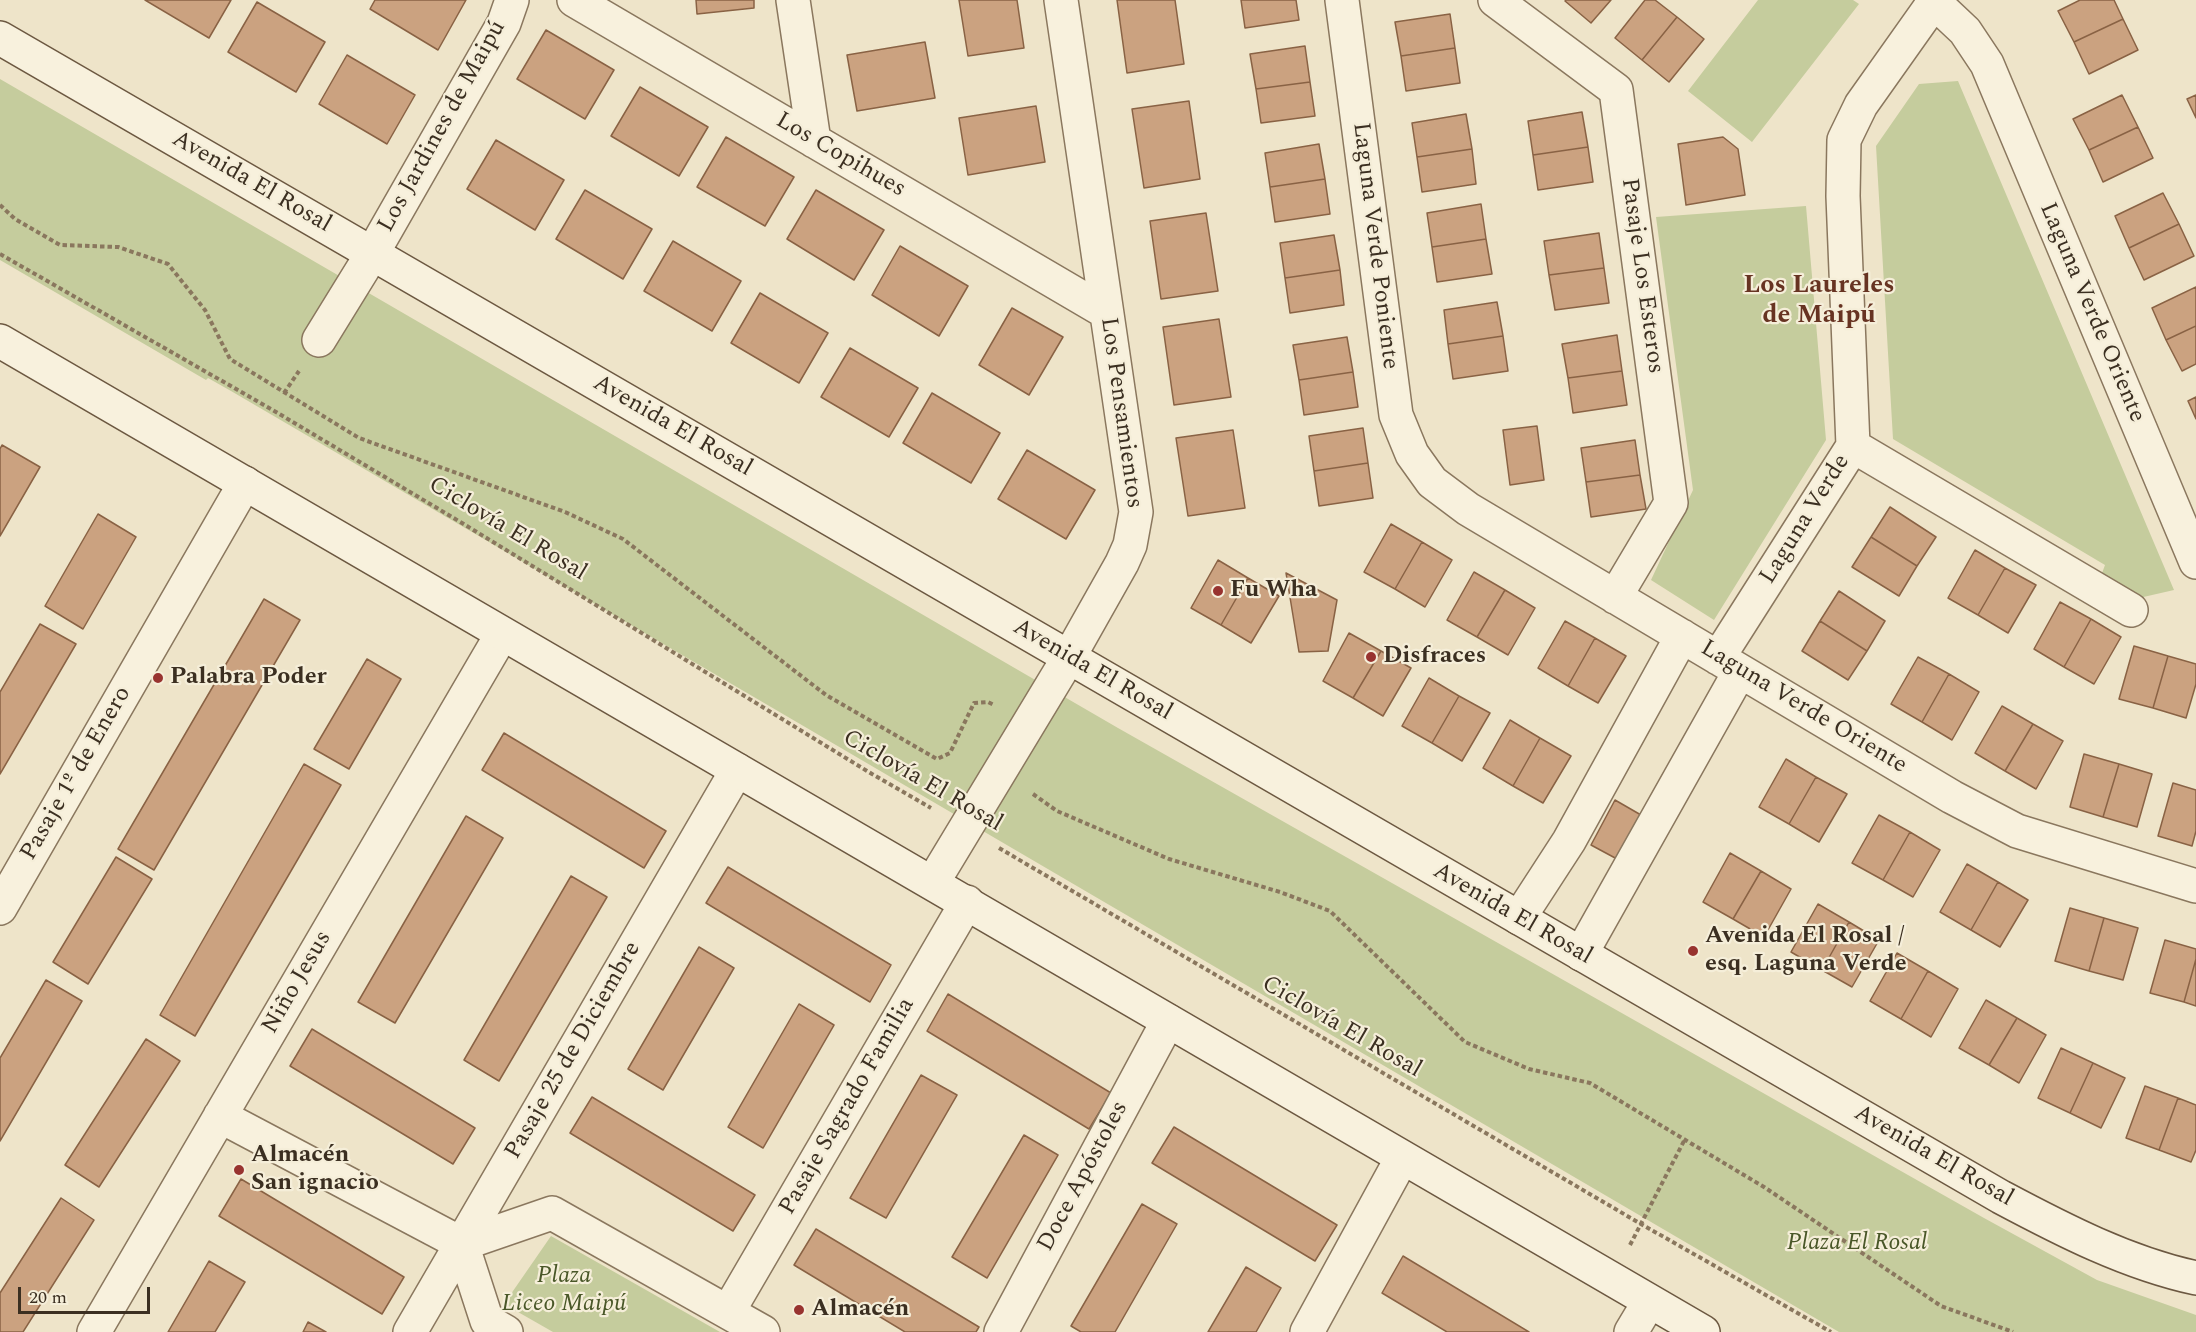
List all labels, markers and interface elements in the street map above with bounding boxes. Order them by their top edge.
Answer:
street label: Los Jardines de Maipú [373,16,513,238]
street label: Los Copihues [770,107,910,205]
street label: Laguna Verde Poniente [1345,121,1403,371]
street label: Avenida El Rosal [166,126,336,240]
street label: Pasaje Los Esteros [1613,176,1669,376]
street label: Laguna Verde Oriente [2032,199,2150,427]
district label: Los Laureles de Maipú [1743,271,1895,332]
street label: Los Pensamientos [1092,316,1148,510]
street label: Avenida El Rosal [587,370,757,484]
street label: Laguna Verde [1755,450,1857,590]
street label: Ciclovía El Rosal [423,471,591,589]
place label: Fu Wha [1230,577,1317,605]
marker: Fu Wha [1211,584,1225,598]
street label: Avenida El Rosal [1007,614,1177,728]
street label: Laguna Verde Oriente [1695,635,1911,781]
place label: Disfraces [1383,643,1486,671]
marker: Disfraces [1364,650,1378,664]
place label: Palabra Poder [170,664,327,692]
marker: Palabra Poder [151,671,165,685]
street label: Pasaje 1º de Enero [15,682,139,866]
street label: Ciclovía El Rosal [837,725,1007,839]
street label: Avenida El Rosal [1427,858,1597,972]
place label: Avenida El Rosal / esq. Laguna Verde [1705,923,1907,979]
street label: Niño Jesus [257,926,339,1040]
street label: Pasaje 25 de Diciembre [500,937,648,1165]
marker: Avenida El Rosal / esq. Laguna Verde [1686,944,1700,958]
street label: Ciclovía El Rosal [1256,971,1426,1085]
street label: Pasaje Sagrado Familia [774,993,922,1221]
street label: Doce Apóstoles [1032,1097,1136,1257]
street label: Avenida El Rosal [1848,1100,2018,1214]
place label: Almacén San ignacio [251,1142,379,1198]
marker: Almacén San ignacio [232,1163,246,1177]
park label: Plaza El Rosal [1787,1230,1927,1258]
park label: Plaza Liceo Maipú [502,1263,626,1319]
scale bar [21,1275,153,1313]
text: 20 m [29,1284,67,1311]
place label: Almacén [811,1296,909,1324]
marker: Almacén [792,1303,806,1317]

